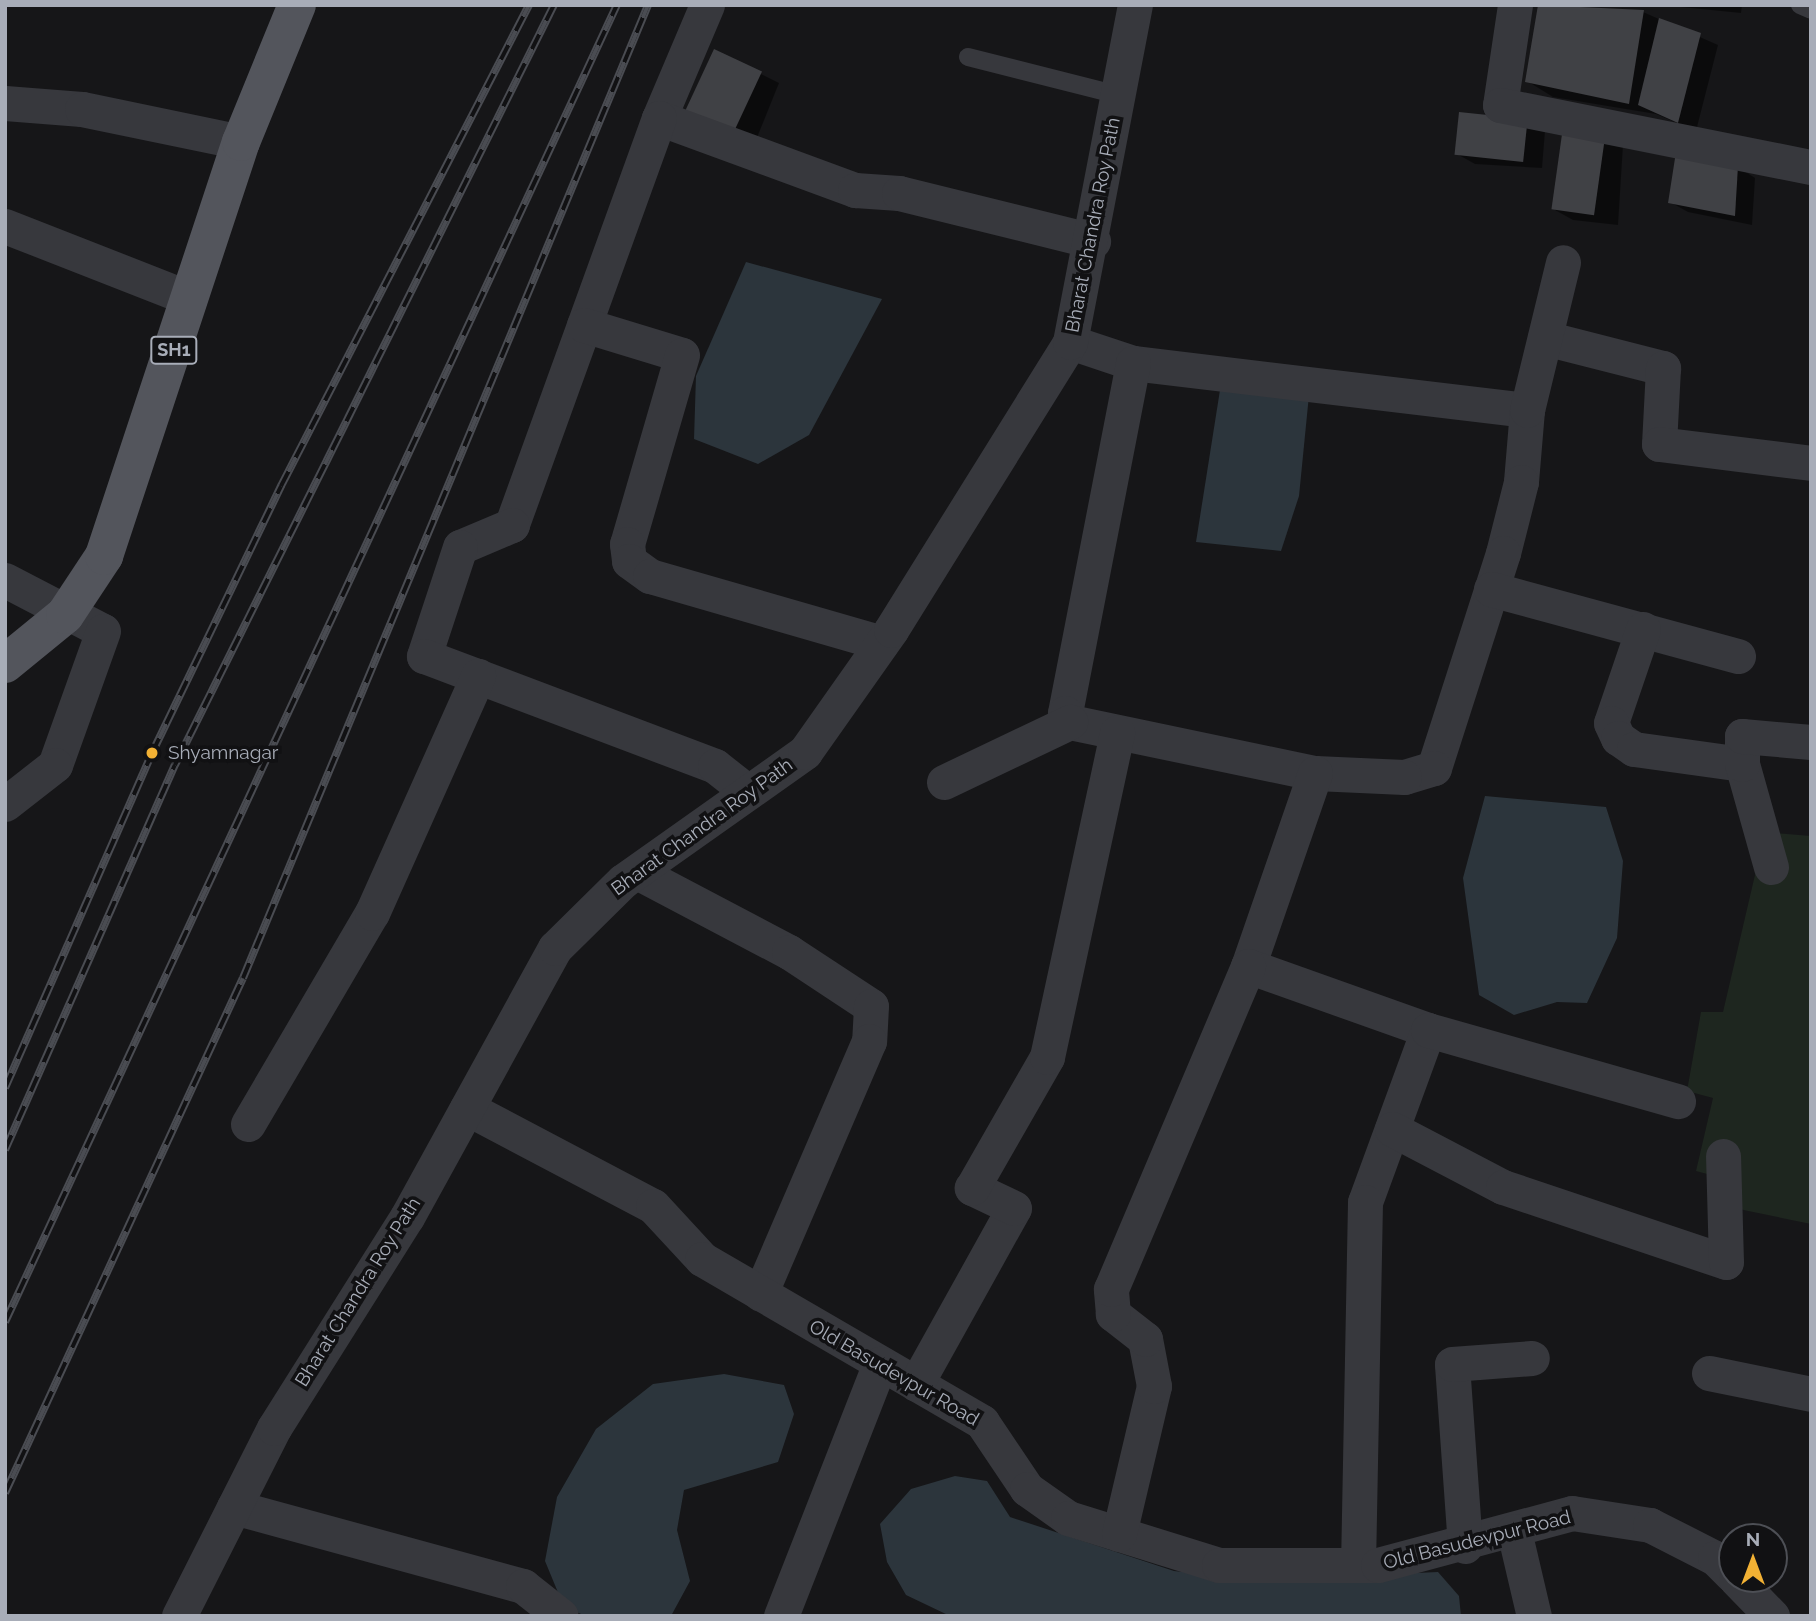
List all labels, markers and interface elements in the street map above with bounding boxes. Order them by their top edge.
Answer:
street label: Bharat Chandra Roy Path [1061,115,1125,335]
road number: SH1 [150,336,198,364]
place label: Shyamnagar [168,742,278,764]
marker: Shyamnagar [142,743,162,763]
street label: Bharat Chandra Roy Path [607,753,797,901]
street label: Bharat Chandra Roy Path [290,1193,426,1391]
street label: Old Basudevpur Road [805,1315,983,1431]
street label: Old Basudevpur Road [1381,1506,1573,1574]
north arrow [1718,1523,1788,1593]
text: N [1746,1528,1760,1550]

